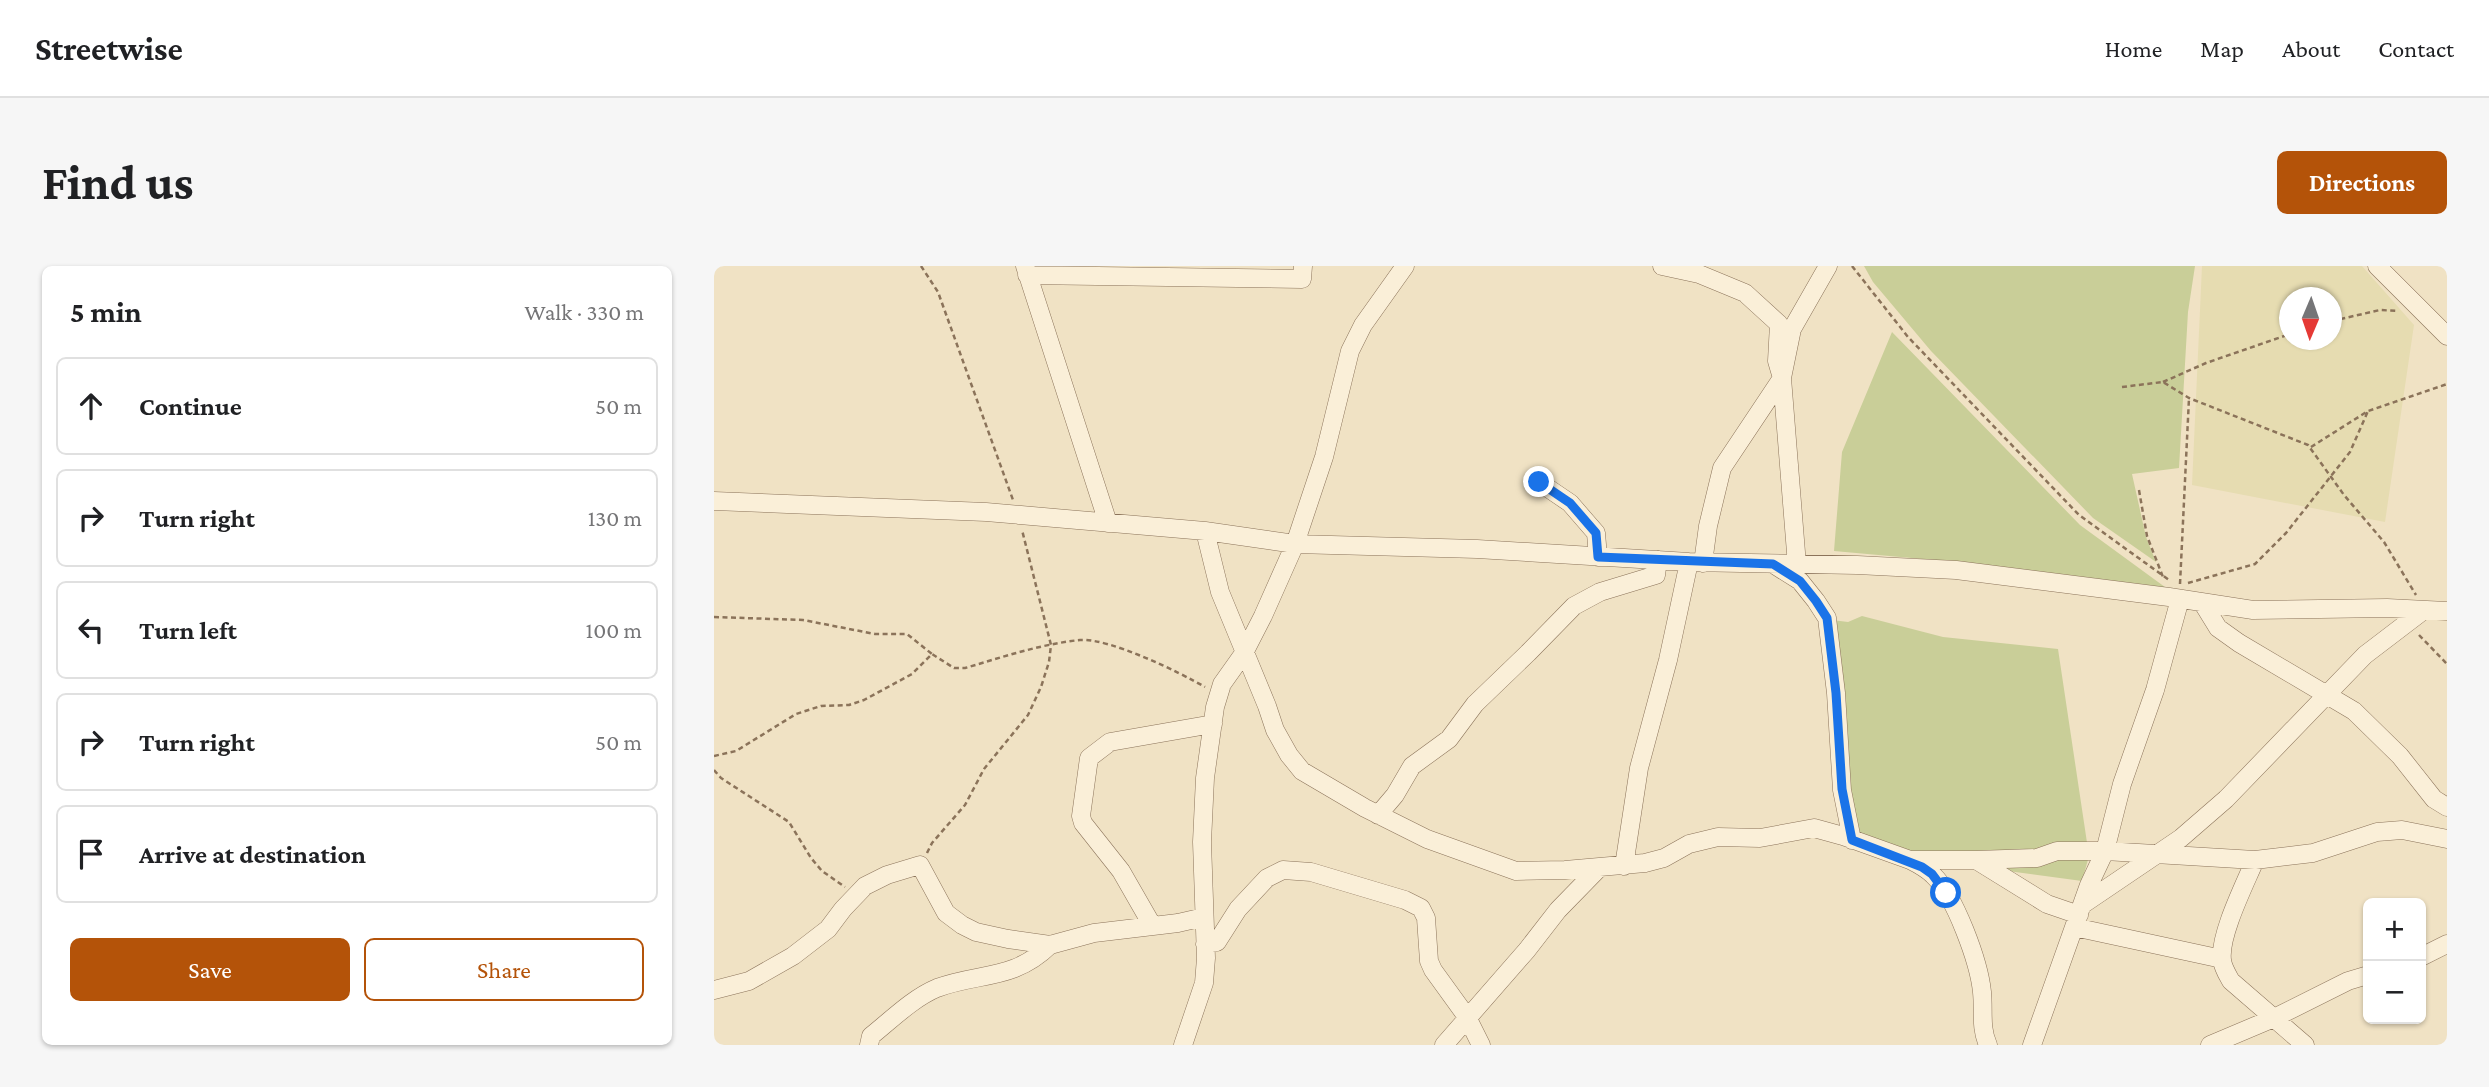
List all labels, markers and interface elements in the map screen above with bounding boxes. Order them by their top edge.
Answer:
text: Streetwise [35,30,183,67]
text: Home [2105,35,2162,62]
text: Map [2200,35,2244,62]
text: About [2282,35,2340,62]
text: Contact [2378,35,2454,62]
button: Directions [2277,151,2447,214]
text: Find us [42,155,194,210]
north arrow [2279,287,2342,350]
text: 5 min [70,295,142,328]
text: Walk · 330 m [525,299,644,325]
icon: ahead [72,387,110,425]
text: Continue [139,392,242,421]
text: 50 m [595,393,642,419]
route end [1523,466,1554,497]
icon: right [72,499,110,537]
text: Turn right [139,504,255,533]
text: 130 m [588,505,642,531]
icon: left [72,611,110,649]
text: Turn left [139,616,237,645]
text: 100 m [586,617,642,643]
icon: right [72,723,110,761]
text: Turn right [139,728,255,757]
text: 50 m [595,729,642,755]
icon: arrive [72,835,110,873]
text: Arrive at destination [139,840,366,869]
route start [1930,877,1961,908]
map controls [2363,898,2426,1024]
button: + [2363,898,2426,961]
button: Save [70,938,350,1001]
button: Share [364,938,644,1001]
button: − [2363,961,2426,1024]

